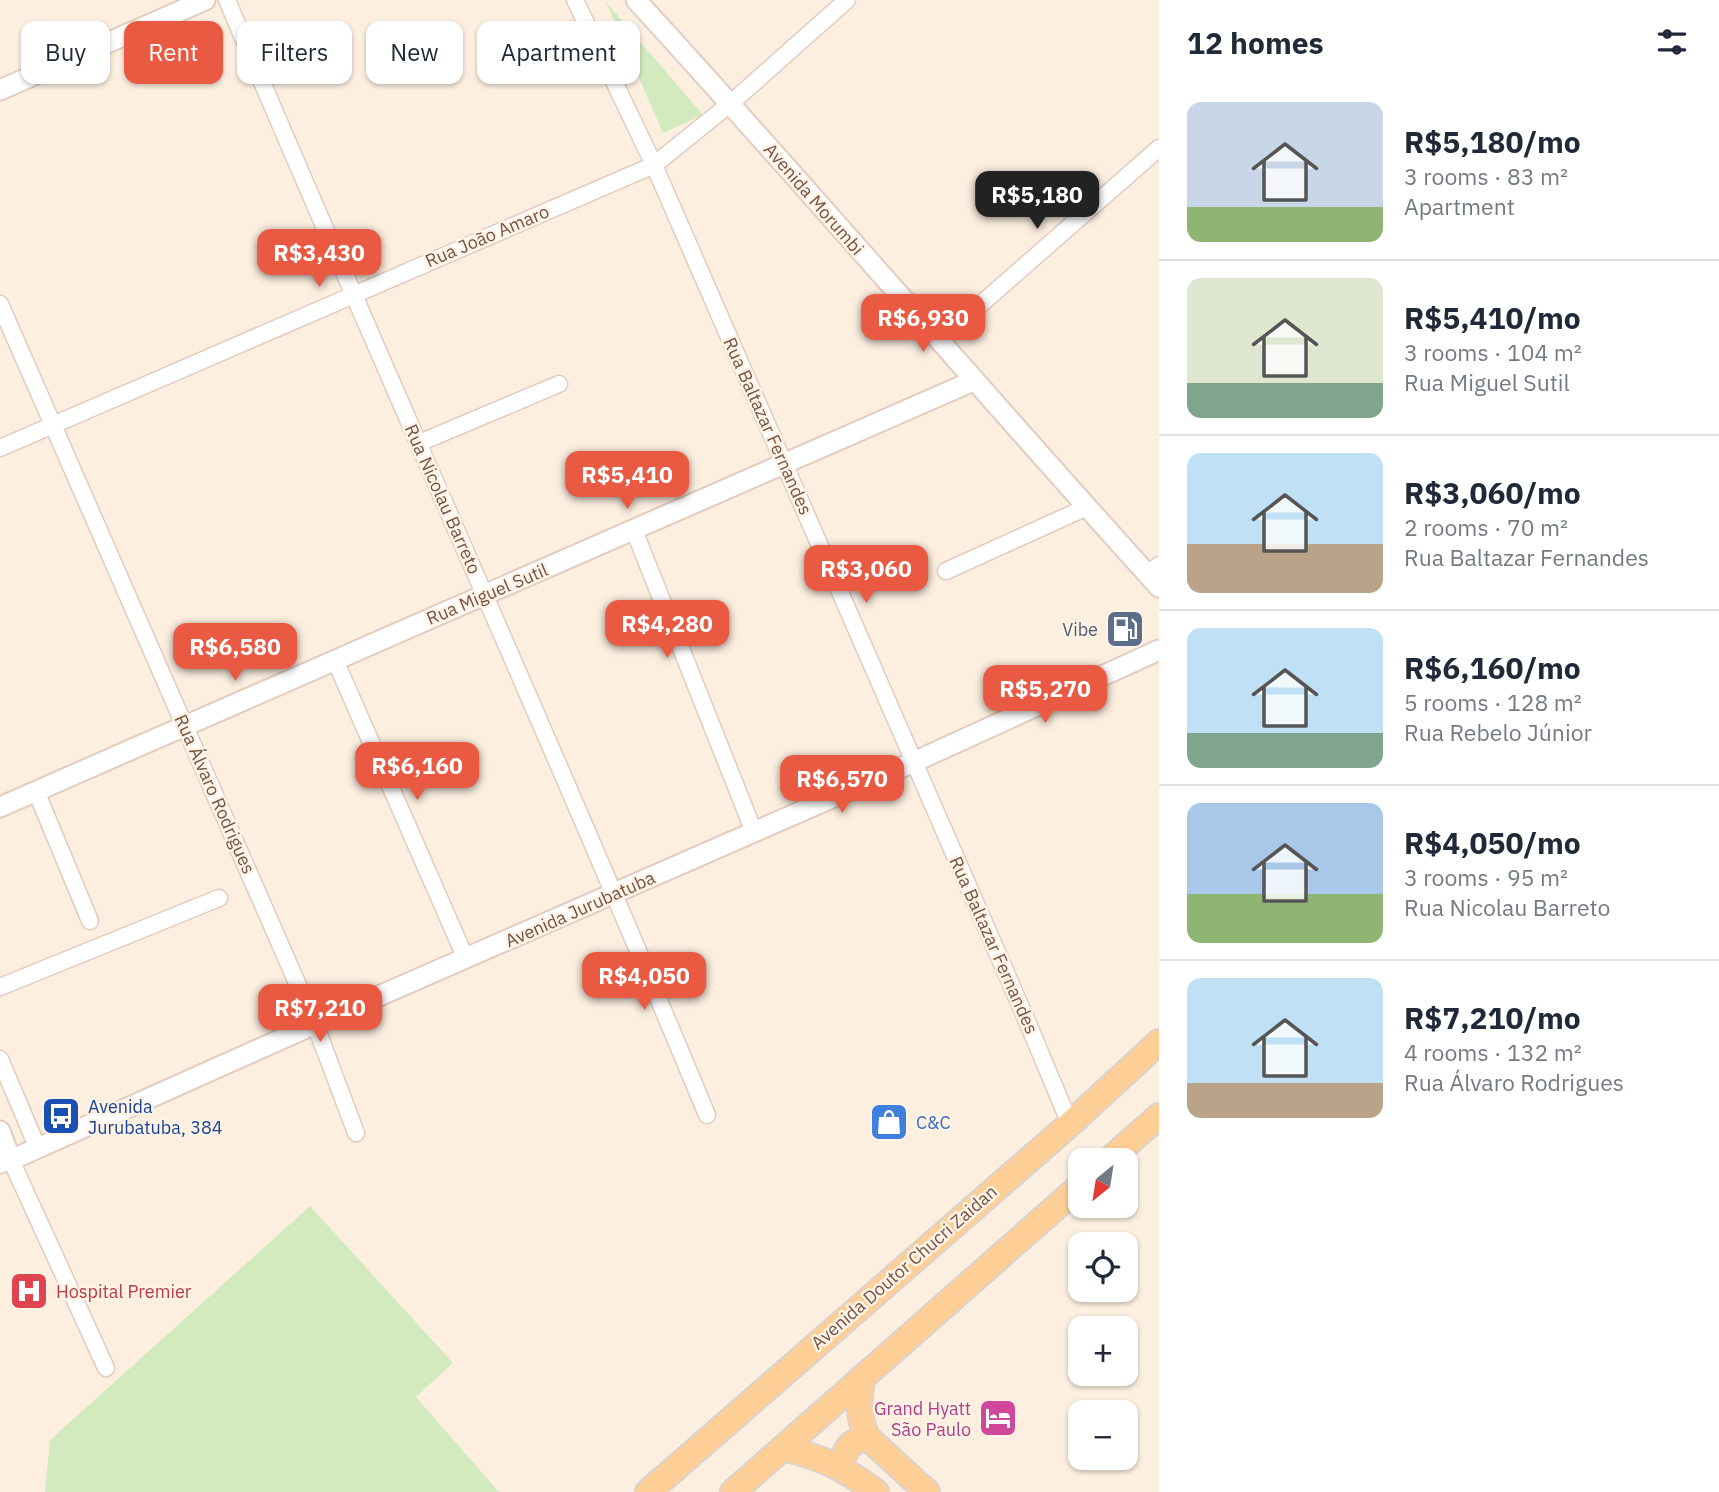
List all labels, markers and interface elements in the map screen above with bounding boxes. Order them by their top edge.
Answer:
chip: Buy [21,21,110,84]
chip: Rent [124,21,223,84]
chip: Filters [237,21,352,84]
chip: New [366,21,463,84]
chip: Apartment [477,21,640,84]
text: 12 homes [1187,23,1324,62]
icon: filters [1653,23,1691,61]
text: R$5,180/mo [1404,122,1581,161]
icon: home [1243,130,1327,214]
street label: Avenida Morumbi [759,138,869,260]
text: 3 rooms · 83 m² [1404,161,1568,191]
pin: R$5,180 [972,172,1102,231]
text: R$5,180 [991,179,1083,209]
text: Apartment [1404,191,1515,221]
street label: Rua João Amaro [422,200,552,272]
pin: R$3,430 [254,230,384,289]
text: R$3,430 [273,237,365,267]
pin: R$6,930 [858,294,988,354]
text: R$5,410/mo [1404,298,1581,337]
text: R$6,930 [877,302,969,332]
icon: home [1243,306,1327,390]
street label: Rua Baltazar Fernandes [718,334,818,518]
text: 3 rooms · 104 m² [1404,337,1582,367]
text: Rua Miguel Sutil [1404,367,1570,397]
street label: Rua Nicolau Barreto [400,421,486,577]
pin: R$5,410 [562,452,692,511]
text: R$5,410 [581,459,673,489]
text: R$3,060/mo [1404,473,1581,512]
icon: home [1243,481,1327,565]
text: 2 rooms · 70 m² [1404,512,1568,542]
text: Rua Baltazar Fernandes [1404,542,1649,572]
pin: R$3,060 [801,546,931,605]
text: R$3,060 [820,553,912,583]
street label: Rua Miguel Sutil [423,558,551,630]
pin: R$4,280 [602,600,732,660]
text: R$4,280 [621,608,713,638]
fuel station icon: Vibe [1104,608,1146,650]
place label: Vibe [1062,618,1098,641]
pin: R$6,580 [170,624,300,683]
text: R$6,580 [189,631,281,661]
text: R$6,160/mo [1404,648,1581,687]
icon: home [1243,656,1327,740]
pin: R$5,270 [980,666,1110,725]
text: R$5,270 [999,673,1091,703]
text: 5 rooms · 128 m² [1404,687,1582,717]
street label: Rua Álvaro Rodrigues [169,711,261,877]
text: Rua Rebelo Júnior [1404,717,1592,747]
pin: R$6,160 [352,742,482,802]
text: R$6,160 [371,750,463,780]
pin: R$6,570 [777,756,907,815]
text: R$6,570 [796,763,888,793]
text: R$4,050/mo [1404,823,1581,862]
icon: home [1243,831,1327,915]
street label: Rua Baltazar Fernandes [944,853,1044,1037]
text: 3 rooms · 95 m² [1404,862,1568,892]
street label: Avenida Jurubatuba [501,865,659,952]
text: Rua Nicolau Barreto [1404,892,1610,922]
pin: R$4,050 [579,953,709,1012]
text: R$4,050 [598,960,690,990]
pin: R$7,210 [255,984,385,1044]
text: R$7,210 [274,992,366,1022]
text: R$7,210/mo [1404,998,1581,1037]
icon: home [1243,1006,1327,1090]
text: 4 rooms · 132 m² [1404,1037,1582,1067]
text: Rua Álvaro Rodrigues [1404,1067,1624,1097]
bus stop icon: Avenida Jurubatuba, 384 [40,1095,82,1137]
place label: Avenida Jurubatuba, 384 [88,1095,223,1139]
shop icon: C&C [868,1101,910,1143]
place label: C&C [916,1111,951,1134]
north arrow [1068,1148,1138,1218]
map controls [1068,1148,1138,1470]
street label: Avenida Doutor Chucri Zaidan [806,1180,1002,1354]
button: locate [1068,1232,1138,1302]
hospital icon: Hospital Premier [8,1270,50,1312]
place label: Hospital Premier [56,1280,192,1303]
button: + [1068,1316,1138,1386]
place label: Grand Hyatt São Paulo [874,1397,971,1441]
hotel icon: Grand Hyatt São Paulo [977,1397,1019,1439]
button: − [1068,1400,1138,1470]

